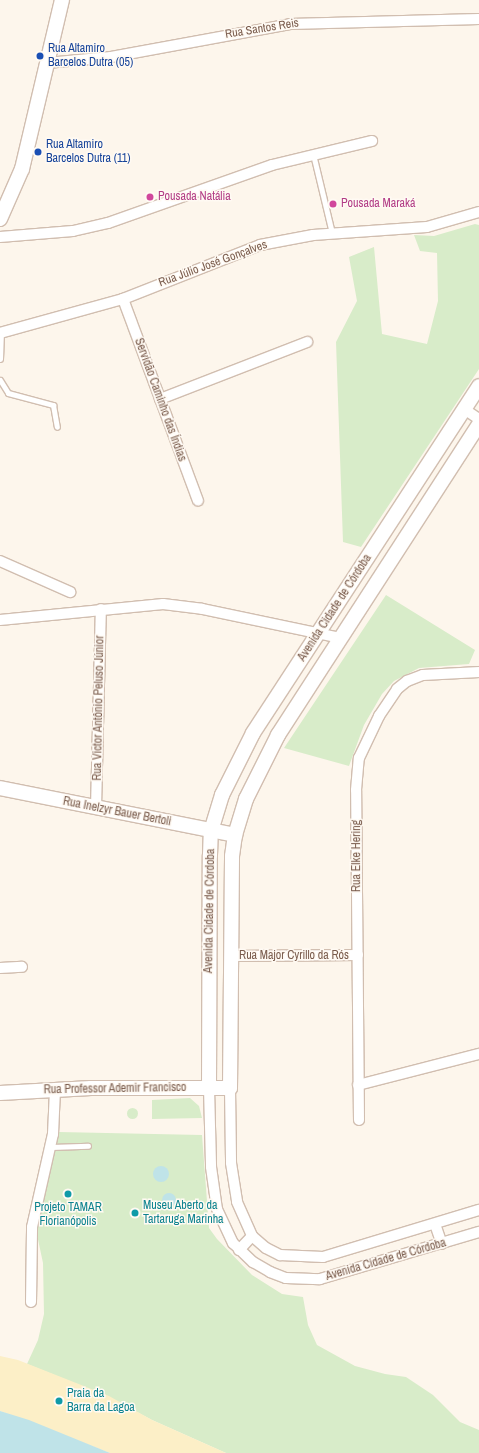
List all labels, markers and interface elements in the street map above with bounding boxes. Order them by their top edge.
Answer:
street label: Rua Santos Reis [224,16,300,42]
place label: Rua Altamiro Barcelos Dutra (05) [48,42,133,70]
marker: Rua Altamiro Barcelos Dutra (05) [35,51,45,61]
place label: Rua Altamiro Barcelos Dutra (11) [46,138,131,166]
marker: Rua Altamiro Barcelos Dutra (11) [33,147,43,157]
place label: Pousada Natália [158,190,231,204]
marker: Pousada Natália [145,192,155,202]
place label: Pousada Maraká [341,197,415,211]
marker: Pousada Maraká [328,199,338,209]
street label: Rua Júlio José Gonçalves [157,238,269,290]
street label: Servidão Caminho das Índias [131,336,189,464]
street label: Avenida Cidade de Córdoba [295,552,375,664]
street label: Rua Victor Antônio Peluso Júnior [91,635,107,781]
street label: Rua Inelzyr Bauer Bertoli [62,794,172,830]
street label: Rua Elke Hering [350,820,364,892]
street label: Avenida Cidade de Córdoba [202,849,218,973]
street label: Rua Major Cyrillo da Rós [239,949,349,963]
street label: Rua Professor Ademir Francisco [43,1081,187,1097]
marker: Projeto TAMAR Florianópolis [63,1189,73,1199]
place label: Museu Aberto da Tartaruga Marinha [143,1199,224,1227]
place label: Projeto TAMAR Florianópolis [34,1201,102,1229]
marker: Museu Aberto da Tartaruga Marinha [130,1208,140,1218]
street label: Avenida Cidade de Córdoba [324,1236,448,1284]
place label: Praia da Barra da Lagoa [67,1387,135,1415]
marker: Praia da Barra da Lagoa [54,1396,64,1406]

